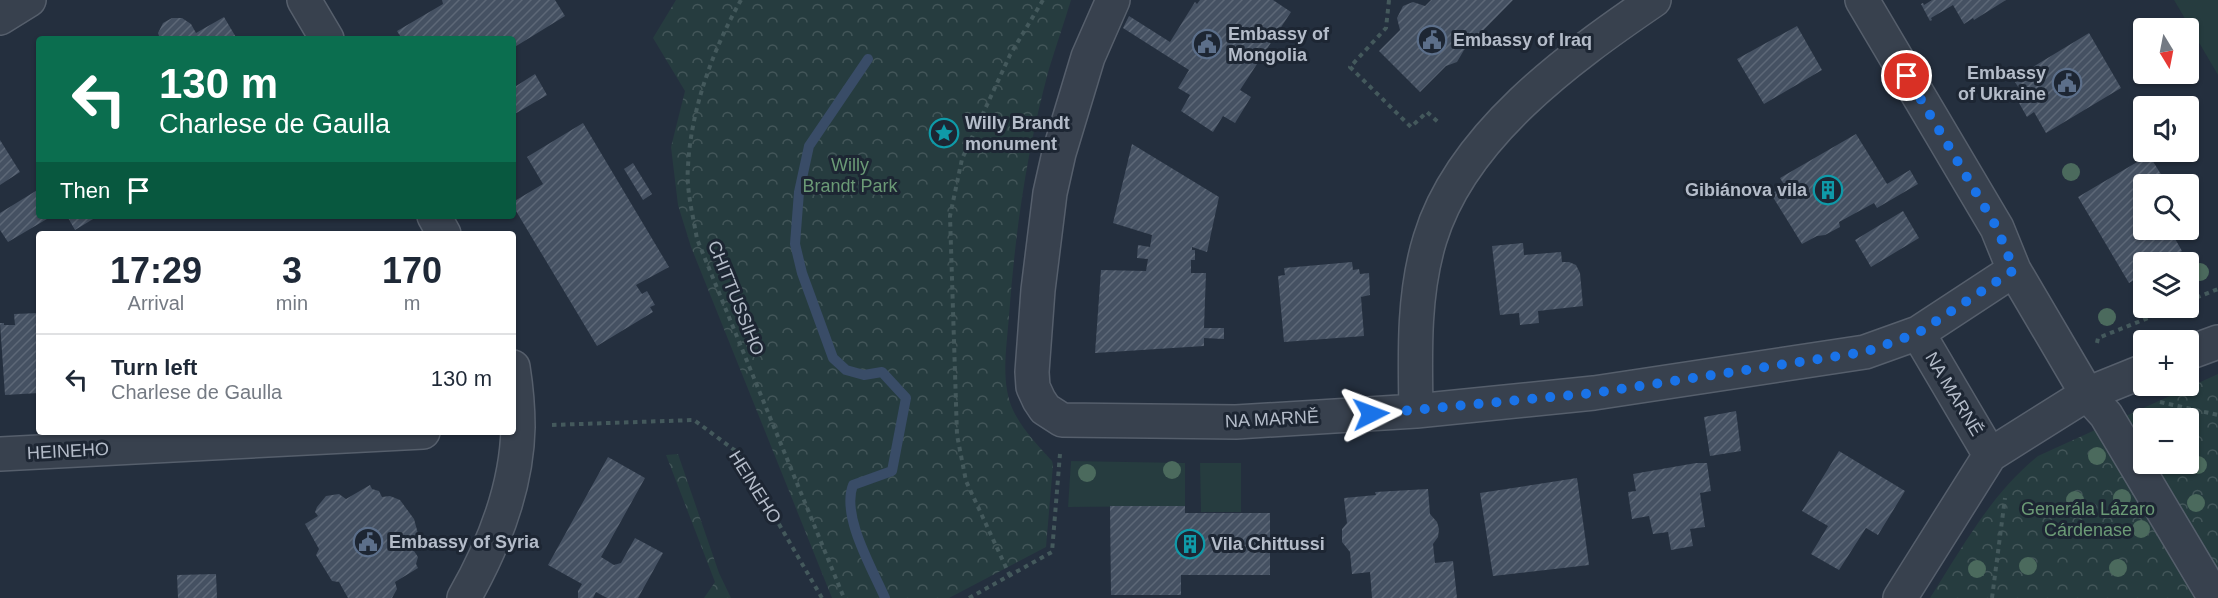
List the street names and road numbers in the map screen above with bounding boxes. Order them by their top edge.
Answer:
street label: CHITTUSSIHO [704,238,768,358]
street label: NA MARNĚ [1921,349,1987,439]
street label: NA MARNĚ [1225,407,1319,431]
street label: HEINEHO [27,439,109,463]
street label: HEINEHO [725,447,785,527]

